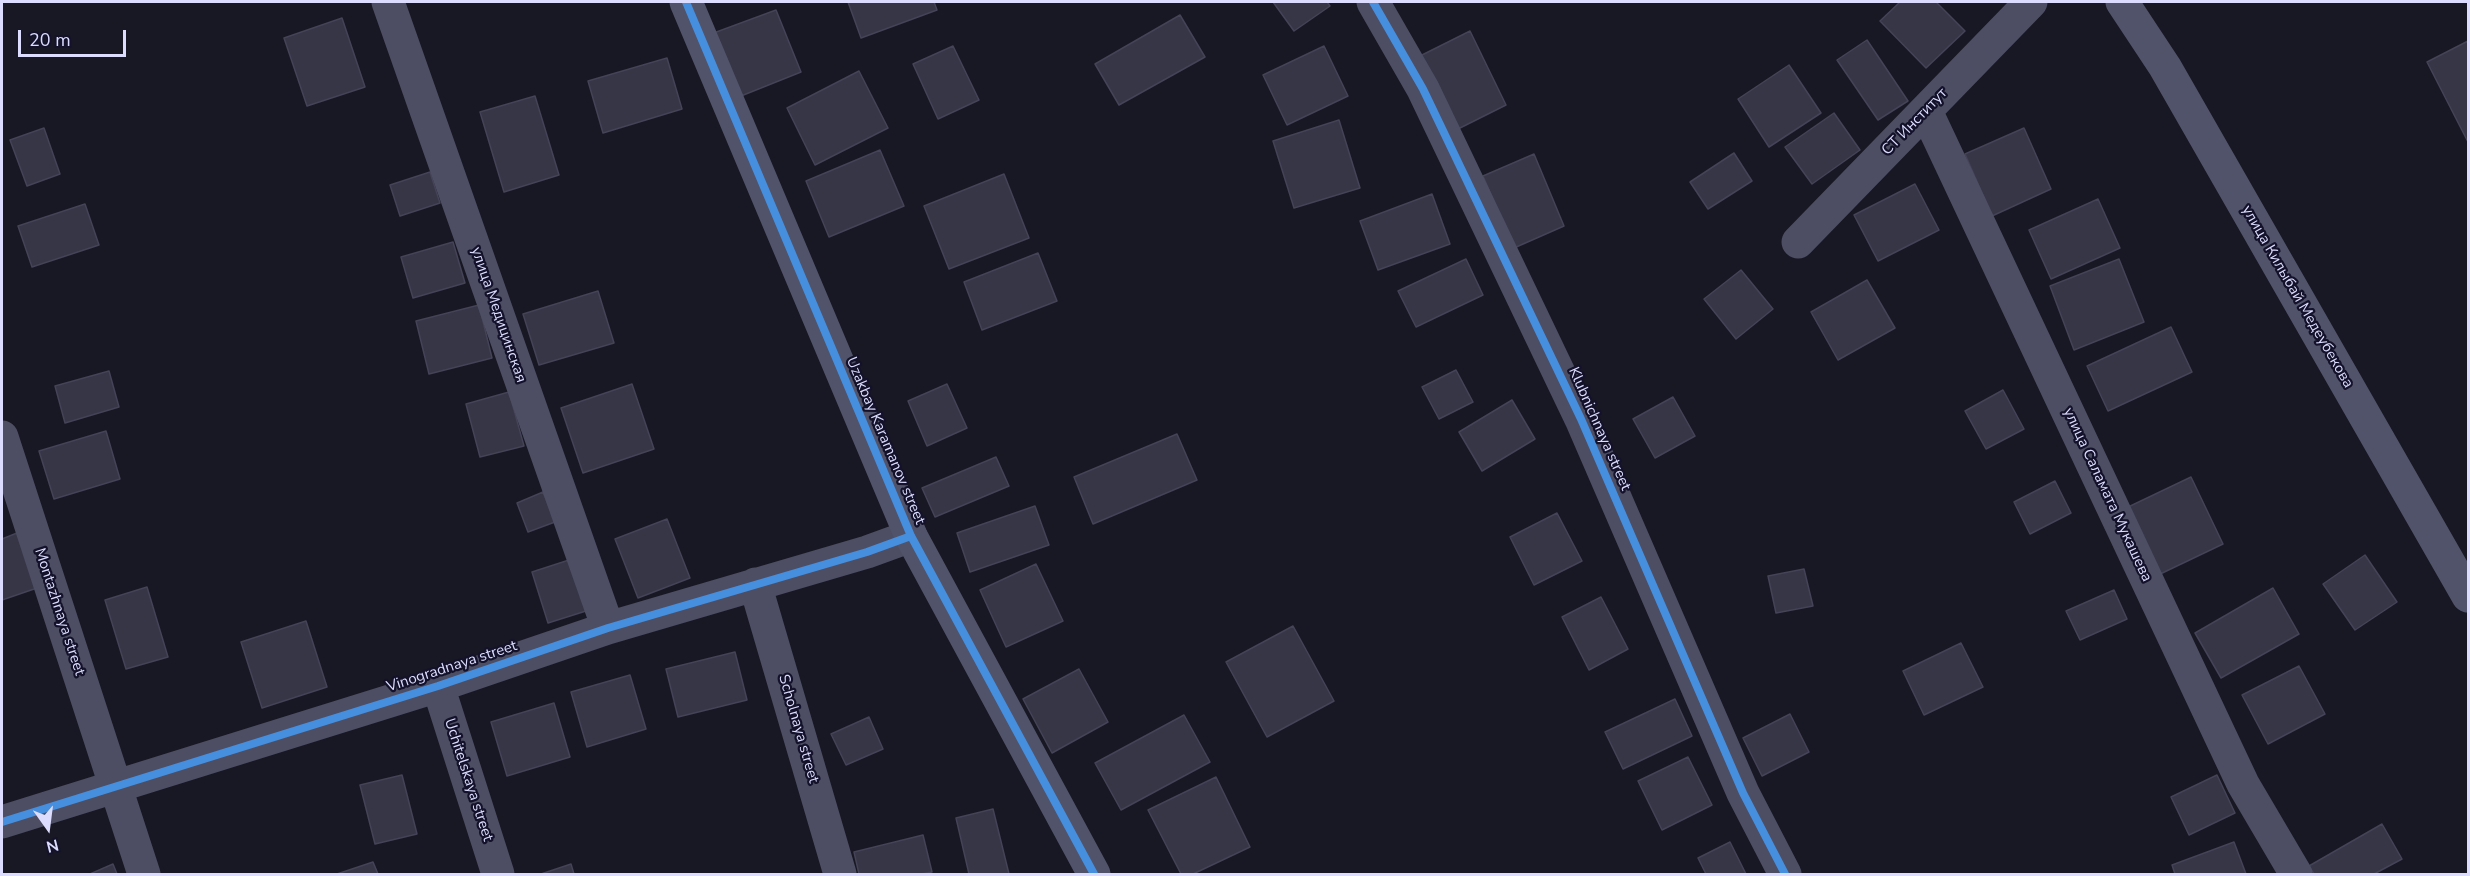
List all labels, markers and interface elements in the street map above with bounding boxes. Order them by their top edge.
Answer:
scale bar [21,18,129,56]
text: 20 m [29,28,71,52]
street label: СТ Институт [1878,85,1952,159]
street label: улица Килыбай Медеубекова [2237,203,2357,391]
street label: улица Медицинская [466,245,530,385]
street label: Uzakbay Karamanov street [842,355,928,527]
street label: Klubnichnaya street [1564,365,1634,493]
street label: улица Саламата Мукашева [2059,405,2155,585]
street label: Montazhnaya street [30,546,88,678]
street label: Vinogradnaya street [385,637,519,697]
street label: Scholnaya street [774,673,822,785]
street label: Uchitelskaya street [440,716,496,844]
north arrow [18,798,78,858]
text: N [44,833,61,858]

